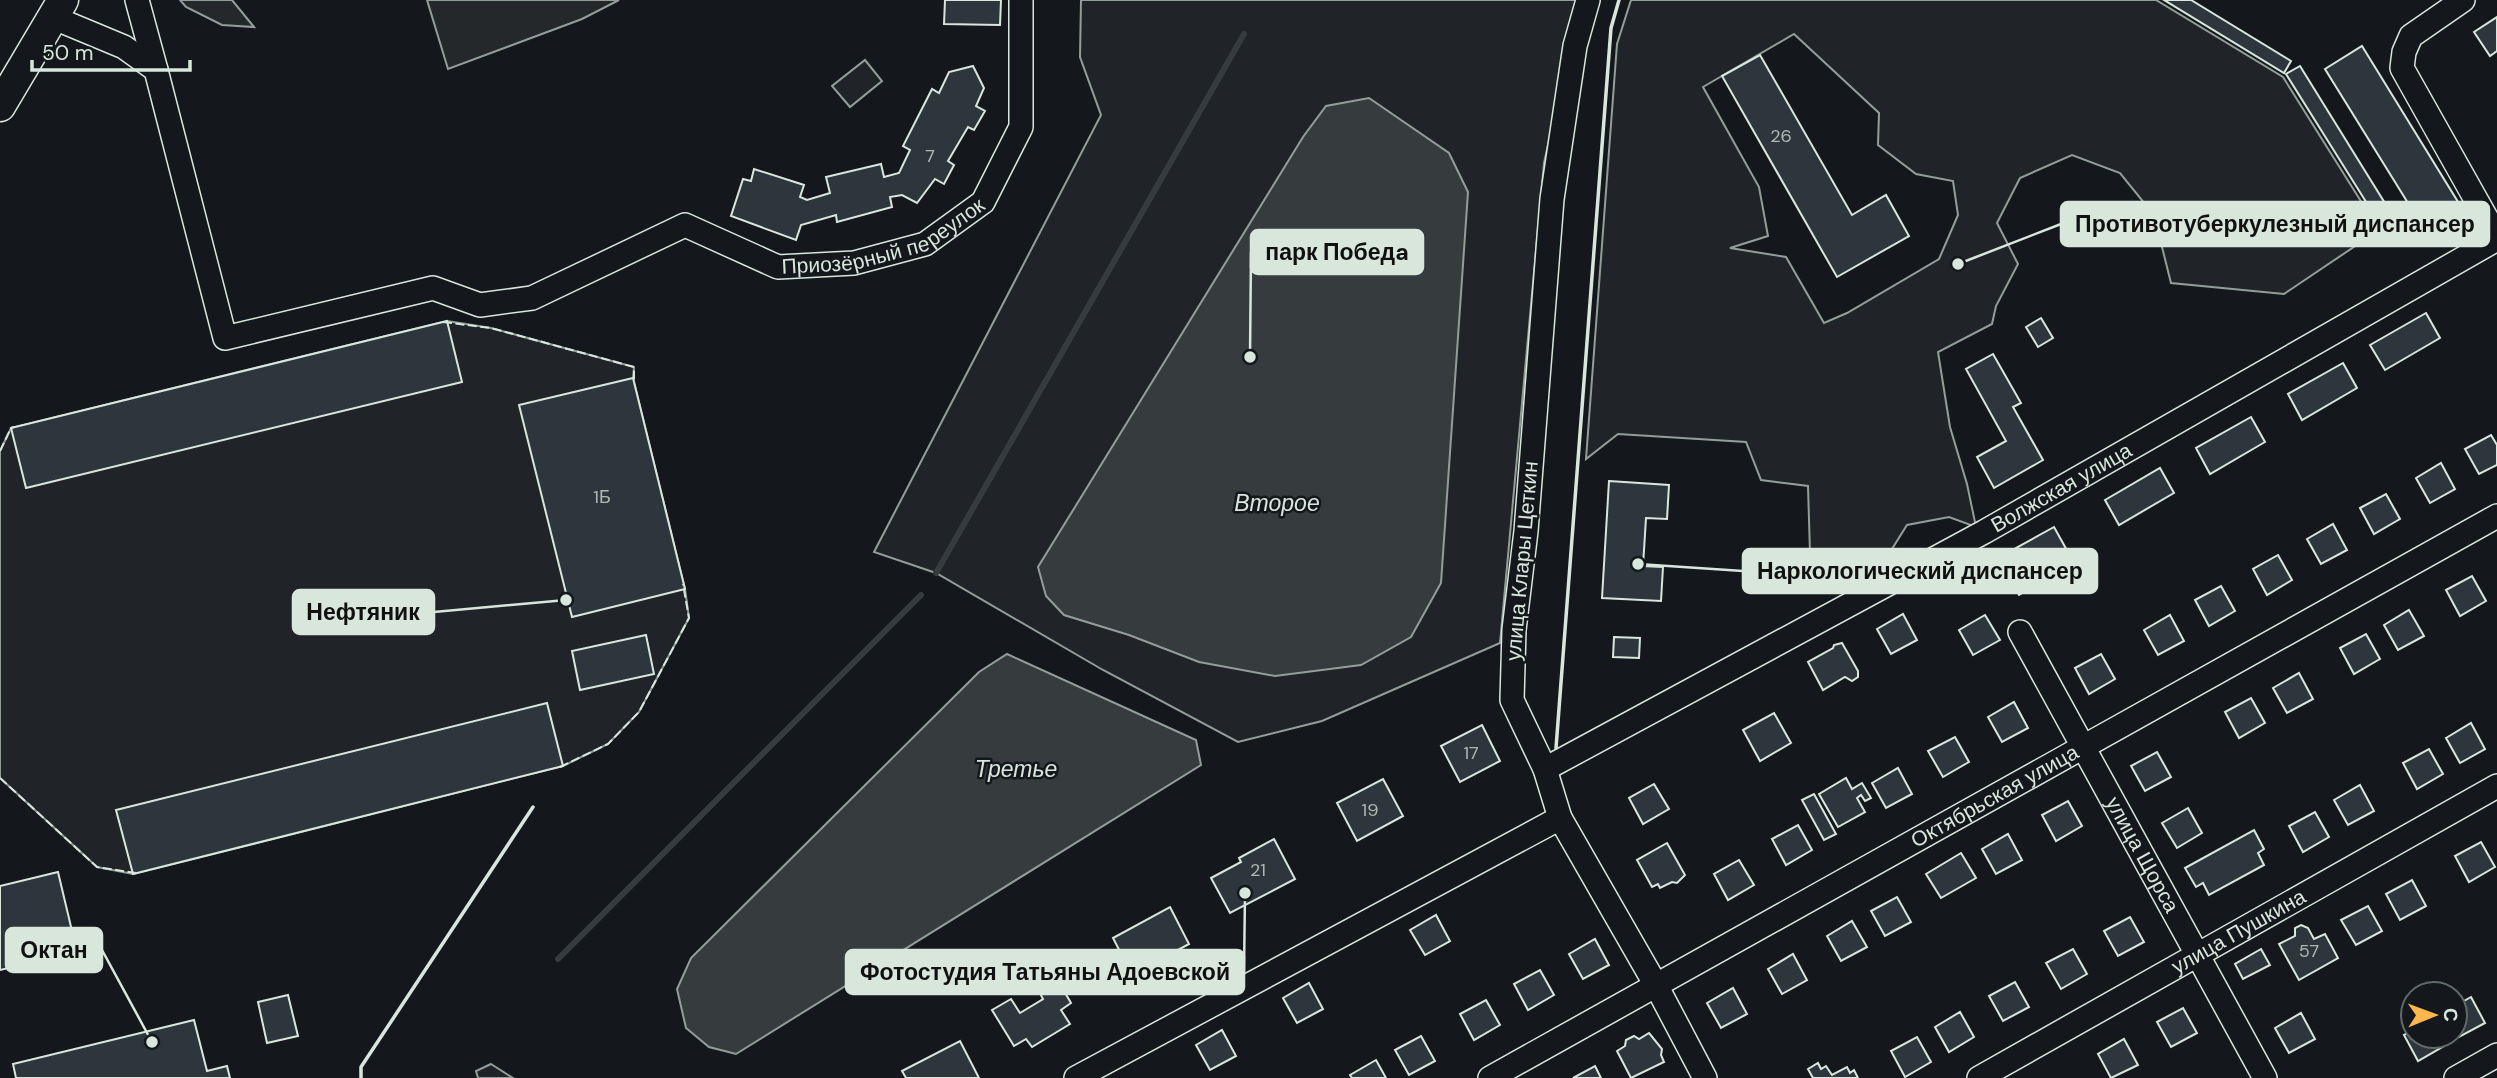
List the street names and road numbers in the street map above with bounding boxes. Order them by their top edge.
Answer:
street label: Приозёрный переулок [781,191,991,281]
street label: Волжская улица [1986,436,2137,539]
street label: улица Клары Цеткин [1499,460,1545,662]
street label: Октябрьская улица [1906,738,2084,854]
street label: улица Щорса [2099,792,2186,918]
street label: улица Пушкина [2166,882,2311,981]

